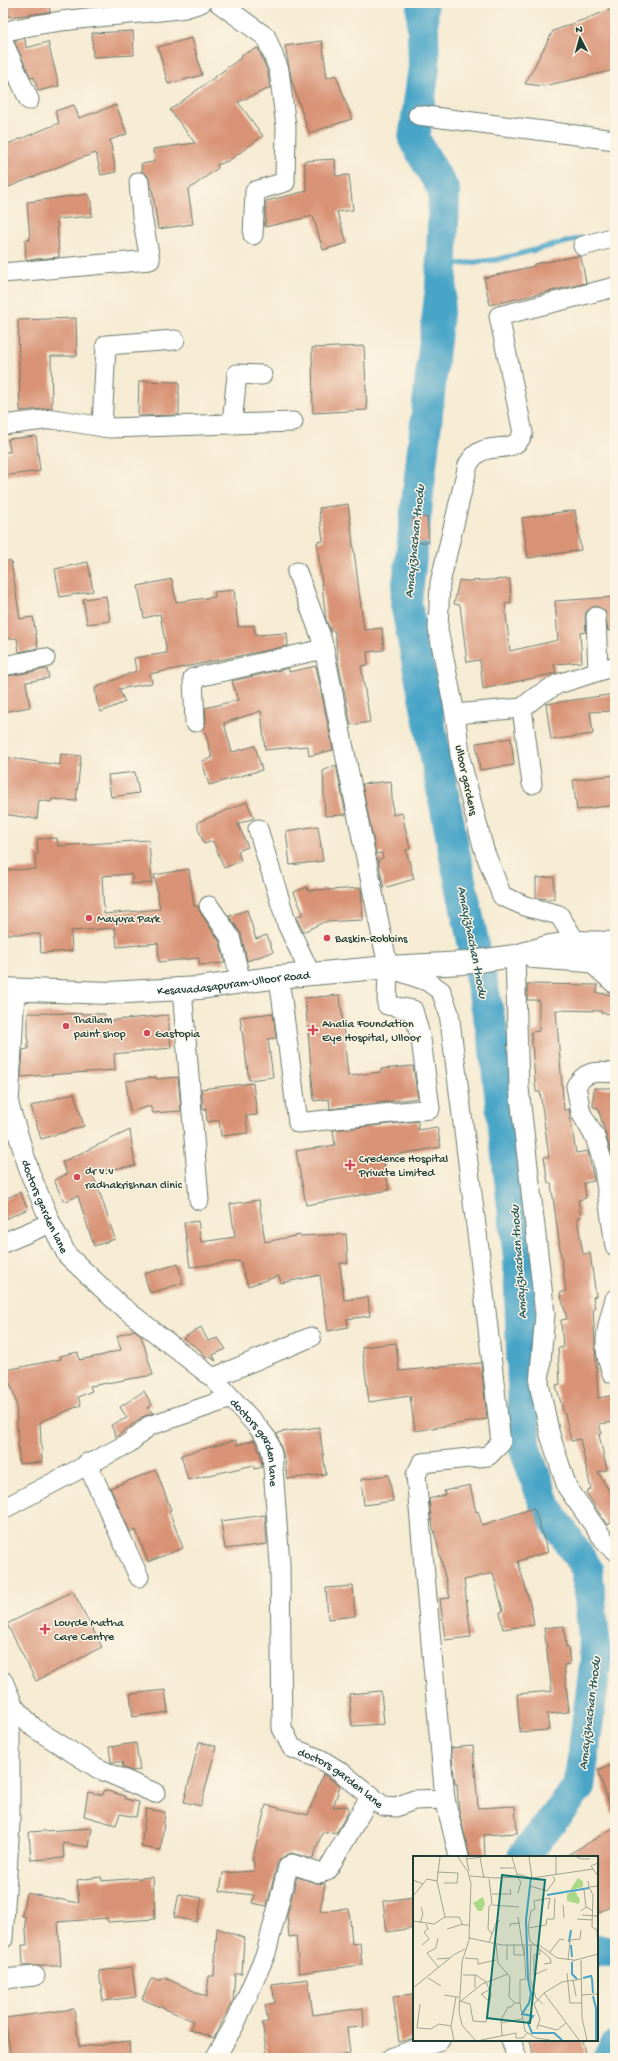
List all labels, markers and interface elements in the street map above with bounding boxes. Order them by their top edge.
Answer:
north arrow [560,18,600,58]
text: N [575,24,583,36]
water label: Amayizhachan thodu [402,483,429,599]
street label: ulloor gardens [451,744,479,817]
water label: Amayizhachan thodu [453,885,490,1001]
marker: Mayura Park [84,913,94,923]
place label: Mayura Park [97,913,162,927]
marker: Baskin-Robbins [322,933,332,943]
place label: Baskin-Robbins [334,933,408,947]
street label: Kesavadasapuram-Ulloor Road [157,969,311,999]
place label: Thailam paint shop [73,1014,126,1042]
place label: Ahalia Foundation Eye Hospital, Ulloor [322,1018,422,1046]
marker: Thailam paint shop [61,1021,71,1031]
marker: Ahalia Foundation Eye Hospital, Ulloor [307,1024,319,1036]
marker: Gastopia [142,1028,152,1038]
place label: Gastopia [155,1028,200,1042]
place label: Credence Hospital Private Limited [358,1153,449,1181]
street label: doctors garden lane [17,1158,71,1257]
marker: Credence Hospital Private Limited [344,1159,356,1171]
place label: dr v.v radhakrishnan clinic [85,1165,183,1193]
marker: dr v.v radhakrishnan clinic [72,1172,82,1182]
water label: Amayizhachan thodu [508,1204,531,1319]
street label: doctors garden lane [226,1396,279,1488]
place label: Lourde Matha Care Centre [54,1617,124,1645]
marker: Lourde Matha Care Centre [39,1623,51,1635]
water label: Amayizhachan thodu [576,1655,605,1771]
street label: doctors garden lane [295,1746,386,1813]
inset map [413,1856,598,2041]

